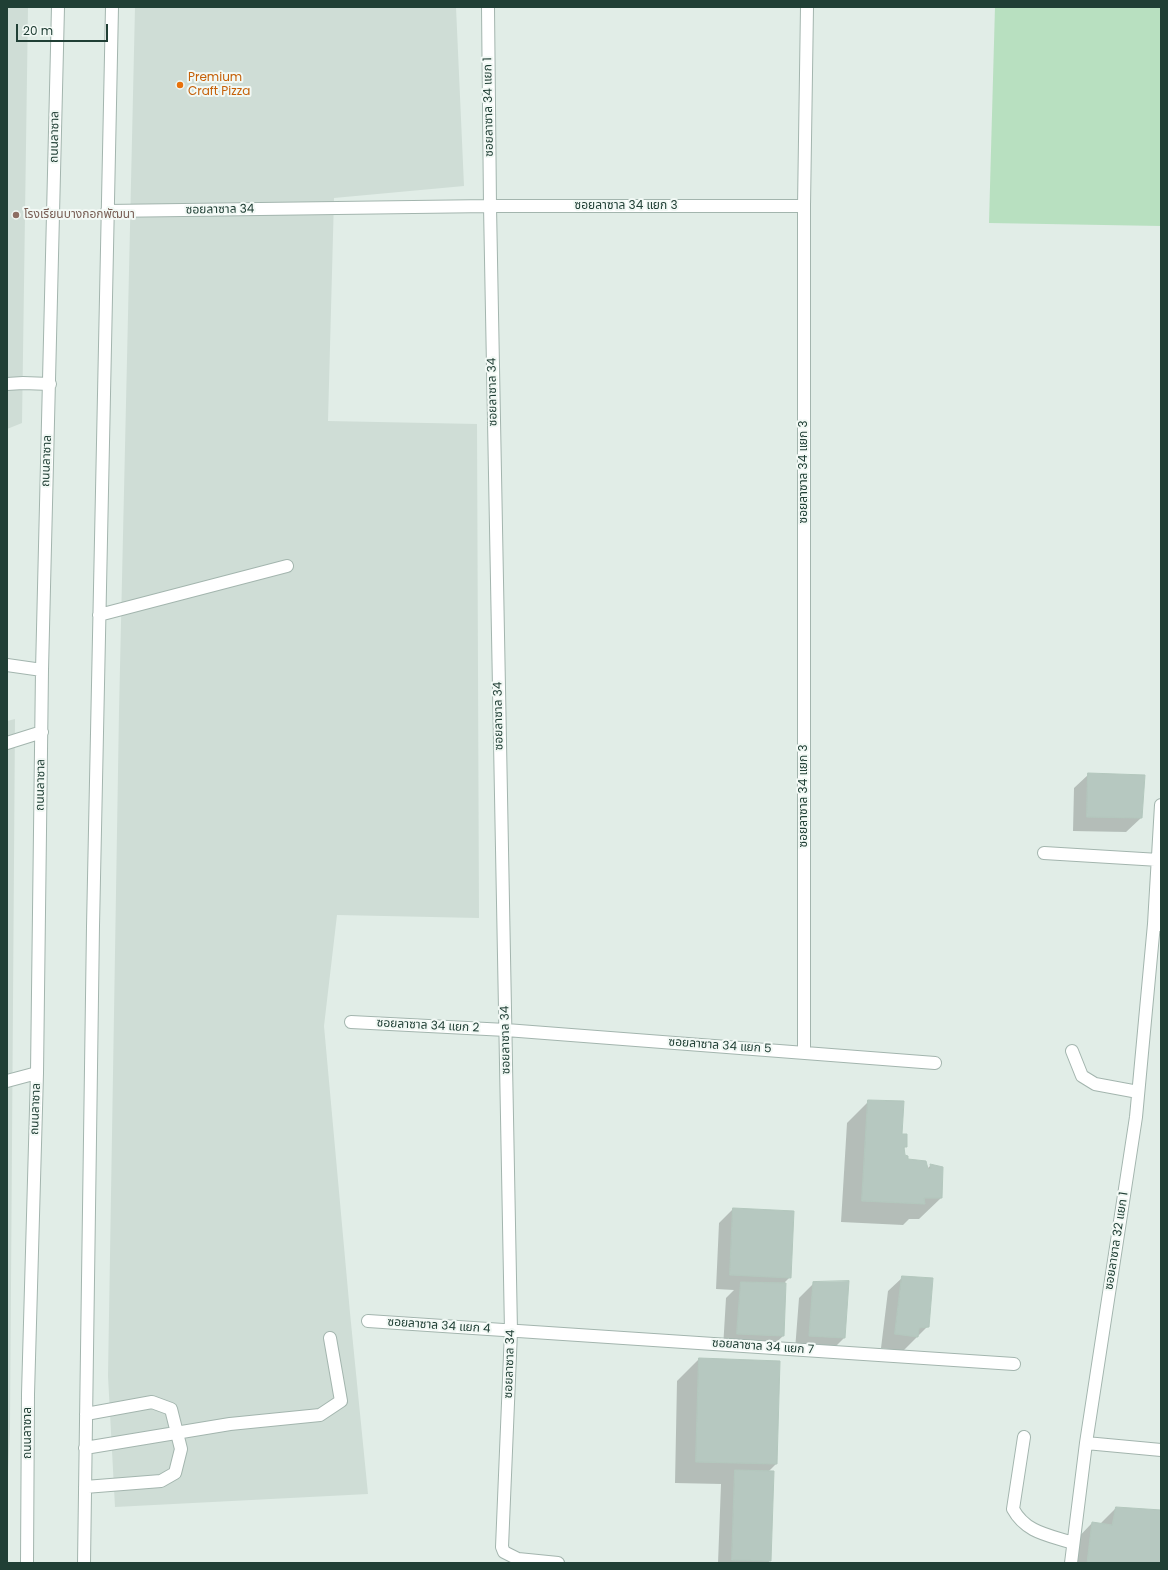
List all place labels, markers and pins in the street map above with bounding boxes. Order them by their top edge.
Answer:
place label: Premium Craft Pizza [188,71,250,99]
marker: Premium Craft Pizza [175,80,185,90]
place label: โรงเรียนบางกอกพัฒนา [24,208,135,222]
marker: โรงเรียนบางกอกพัฒนา [11,210,21,220]

